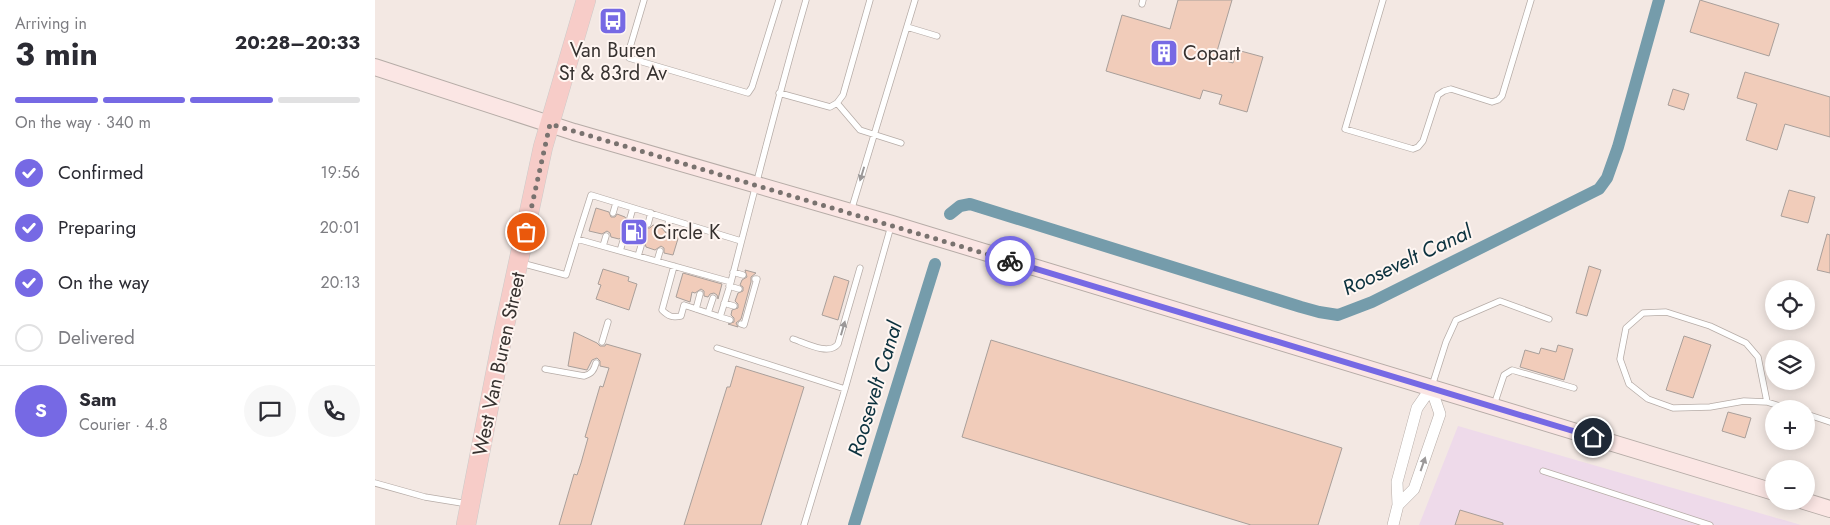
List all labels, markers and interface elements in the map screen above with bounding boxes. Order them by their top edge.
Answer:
bus stop icon: Van Buren St & 83rd Av [598,6,628,36]
text: Arriving in [15,12,87,35]
text: 20:28–20:33 [235,29,360,56]
text: 3 min [15,31,98,77]
place label: Van Buren St & 83rd Av [559,36,667,88]
building icon: Copart [1149,38,1179,68]
place label: Copart [1183,39,1240,68]
text: On the way · 340 m [15,111,151,134]
icon: check [15,159,43,187]
text: Confirmed [58,159,144,186]
text: 19:56 [321,161,360,184]
one-way arrow [858,166,866,181]
pin [505,211,547,253]
icon: check [15,214,43,242]
text: Preparing [58,214,136,241]
text: 20:01 [320,216,360,239]
water label: Roosevelt Canal [1337,216,1478,303]
fuel station icon: Circle K [619,217,649,247]
icon: bag [512,218,540,246]
place label: Circle K [653,218,721,247]
courier [985,236,1035,286]
icon: bike [996,247,1024,275]
icon: check [15,269,43,297]
text: On the way [58,269,149,296]
street label: West Van Buren Street [465,269,533,459]
text: 20:13 [321,271,360,294]
map controls [1765,280,1815,510]
button: locate [1765,280,1815,330]
water label: Roosevelt Canal [840,317,910,460]
one-way arrow [839,320,847,335]
text: Delivered [58,324,135,351]
button: layers [1765,340,1815,390]
button: chat [244,385,296,437]
button: phone [308,385,360,437]
text: Sam [79,386,117,413]
text: S [35,397,47,424]
button: + [1765,400,1815,450]
text: Courier · 4.8 [79,413,168,436]
pin [1572,416,1614,458]
icon: home [1579,423,1607,451]
one-way arrow [1419,456,1427,471]
button: − [1765,460,1815,510]

